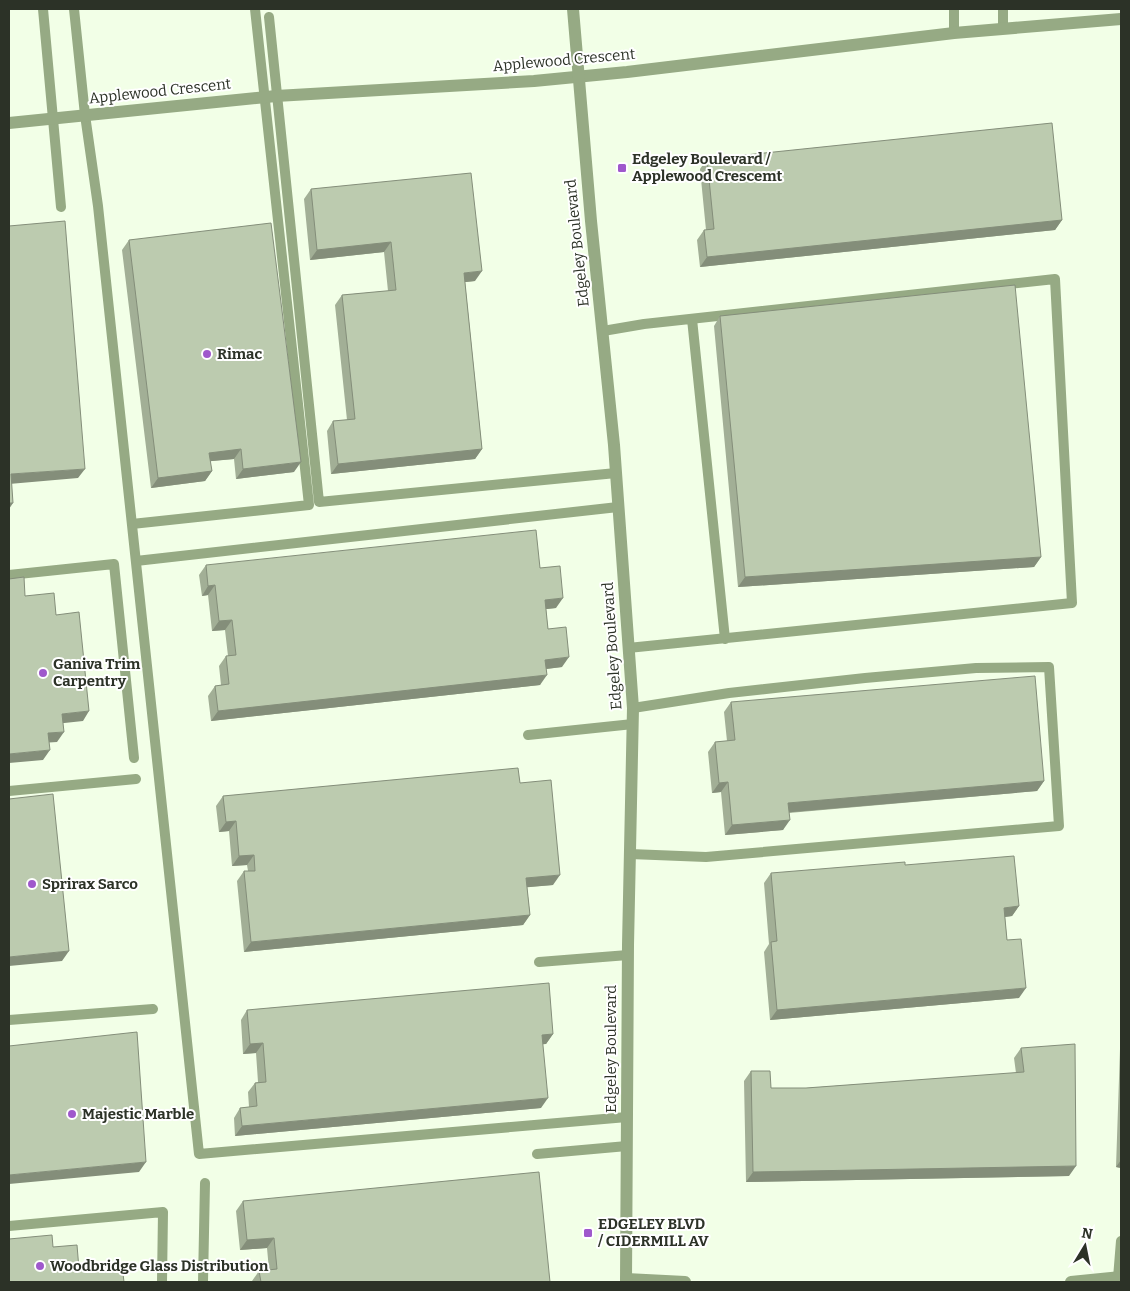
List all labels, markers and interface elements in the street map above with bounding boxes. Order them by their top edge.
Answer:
street label: Applewood Crescent [492,45,636,75]
street label: Applewood Crescent [88,75,232,107]
place label: Edgeley Boulevard / Applewood Crescemt [632,150,782,185]
marker: Edgeley Boulevard / Applewood Crescemt [616,162,628,174]
street label: Edgeley Boulevard [561,178,593,308]
place label: Rimac [217,345,262,363]
marker: Rimac [201,348,213,360]
street label: Edgeley Boulevard [599,581,625,711]
place label: Ganiva Trim Carpentry [53,655,141,690]
marker: Ganiva Trim Carpentry [37,667,49,679]
place label: Sprirax Sarco [42,875,138,893]
marker: Sprirax Sarco [26,878,38,890]
street label: Edgeley Boulevard [602,985,620,1113]
place label: Majestic Marble [82,1105,194,1123]
marker: Majestic Marble [66,1108,78,1120]
place label: EDGELEY BLVD / CIDERMILL AV [597,1215,709,1250]
north arrow [1060,1221,1110,1271]
text: N [1080,1224,1094,1243]
marker: EDGELEY BLVD / CIDERMILL AV [582,1227,594,1239]
place label: Woodbridge Glass Distribution [50,1257,269,1275]
marker: Woodbridge Glass Distribution [34,1260,46,1272]

